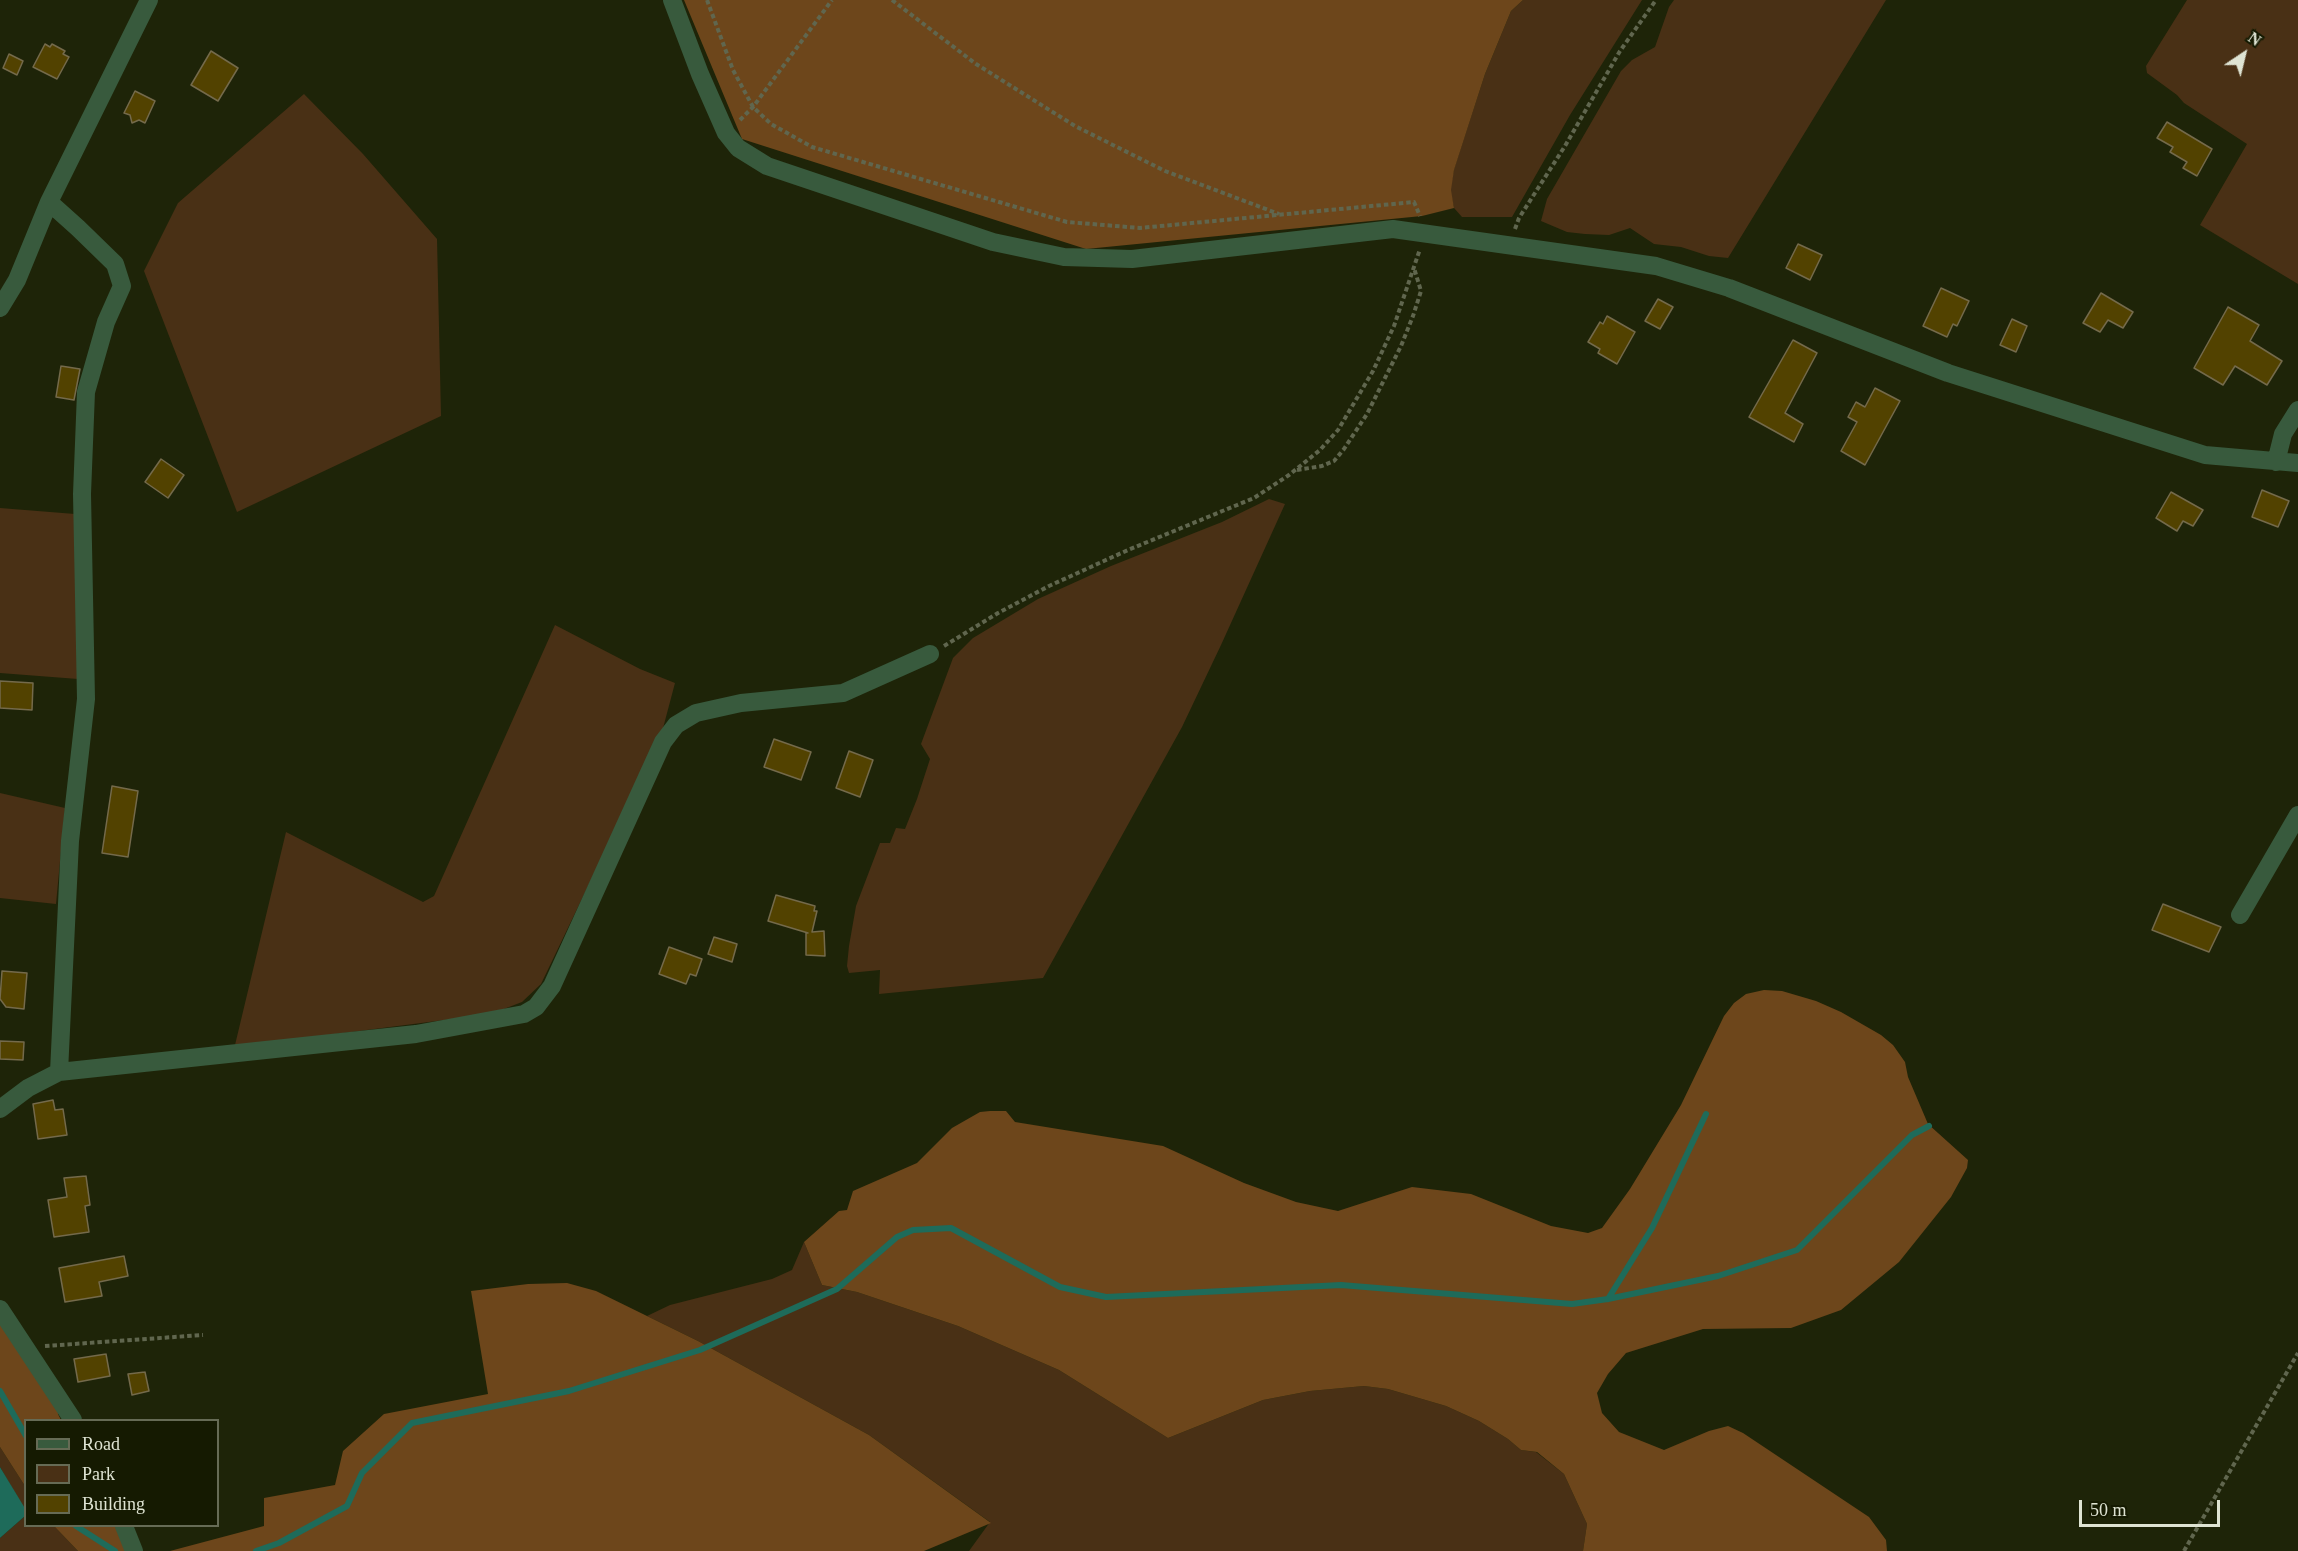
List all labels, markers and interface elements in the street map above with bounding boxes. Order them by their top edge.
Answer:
north arrow [2214,24,2274,84]
text: N [2245,29,2264,49]
legend [24,1419,219,1527]
text: Road [82,1434,120,1454]
text: Park [82,1464,115,1484]
scale bar [2082,1488,2223,1526]
text: Building [82,1494,145,1514]
text: 50 m [2090,1500,2127,1520]

